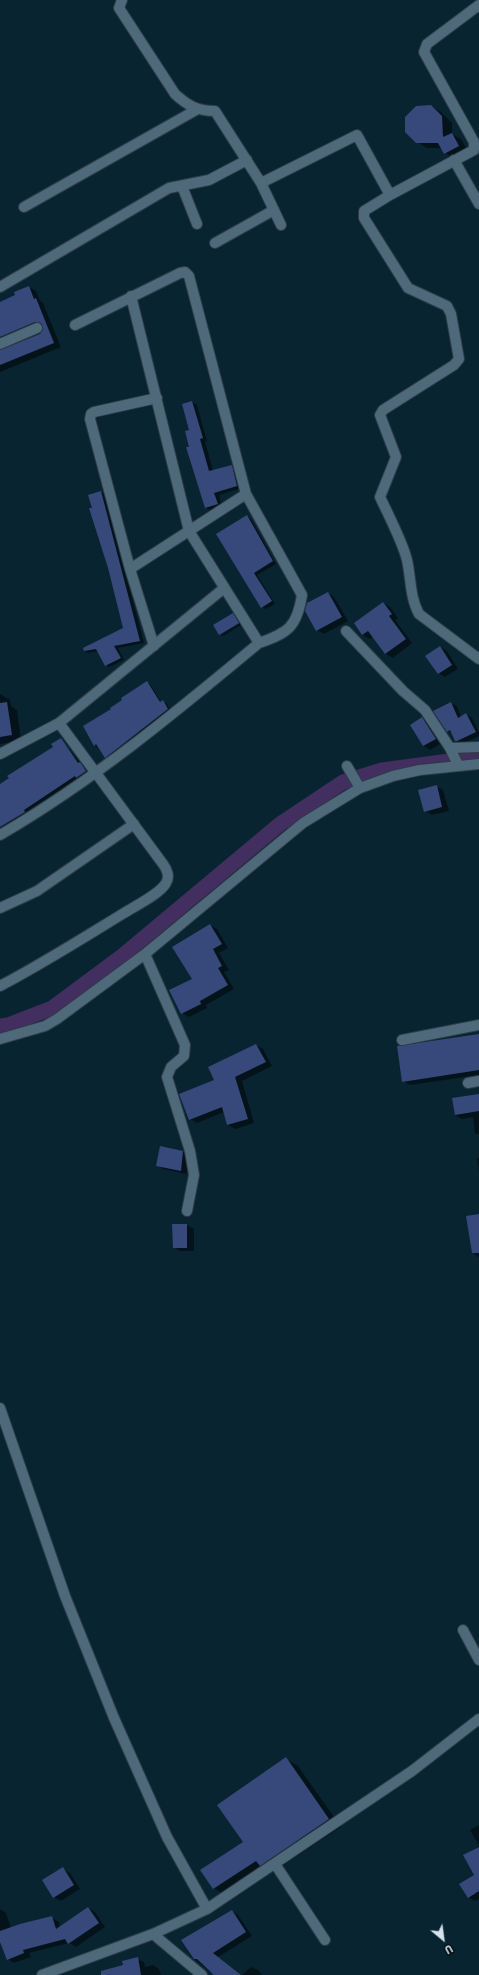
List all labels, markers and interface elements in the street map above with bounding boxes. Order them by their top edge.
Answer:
north arrow [423,1919,463,1959]
text: U [443,1943,455,1957]

